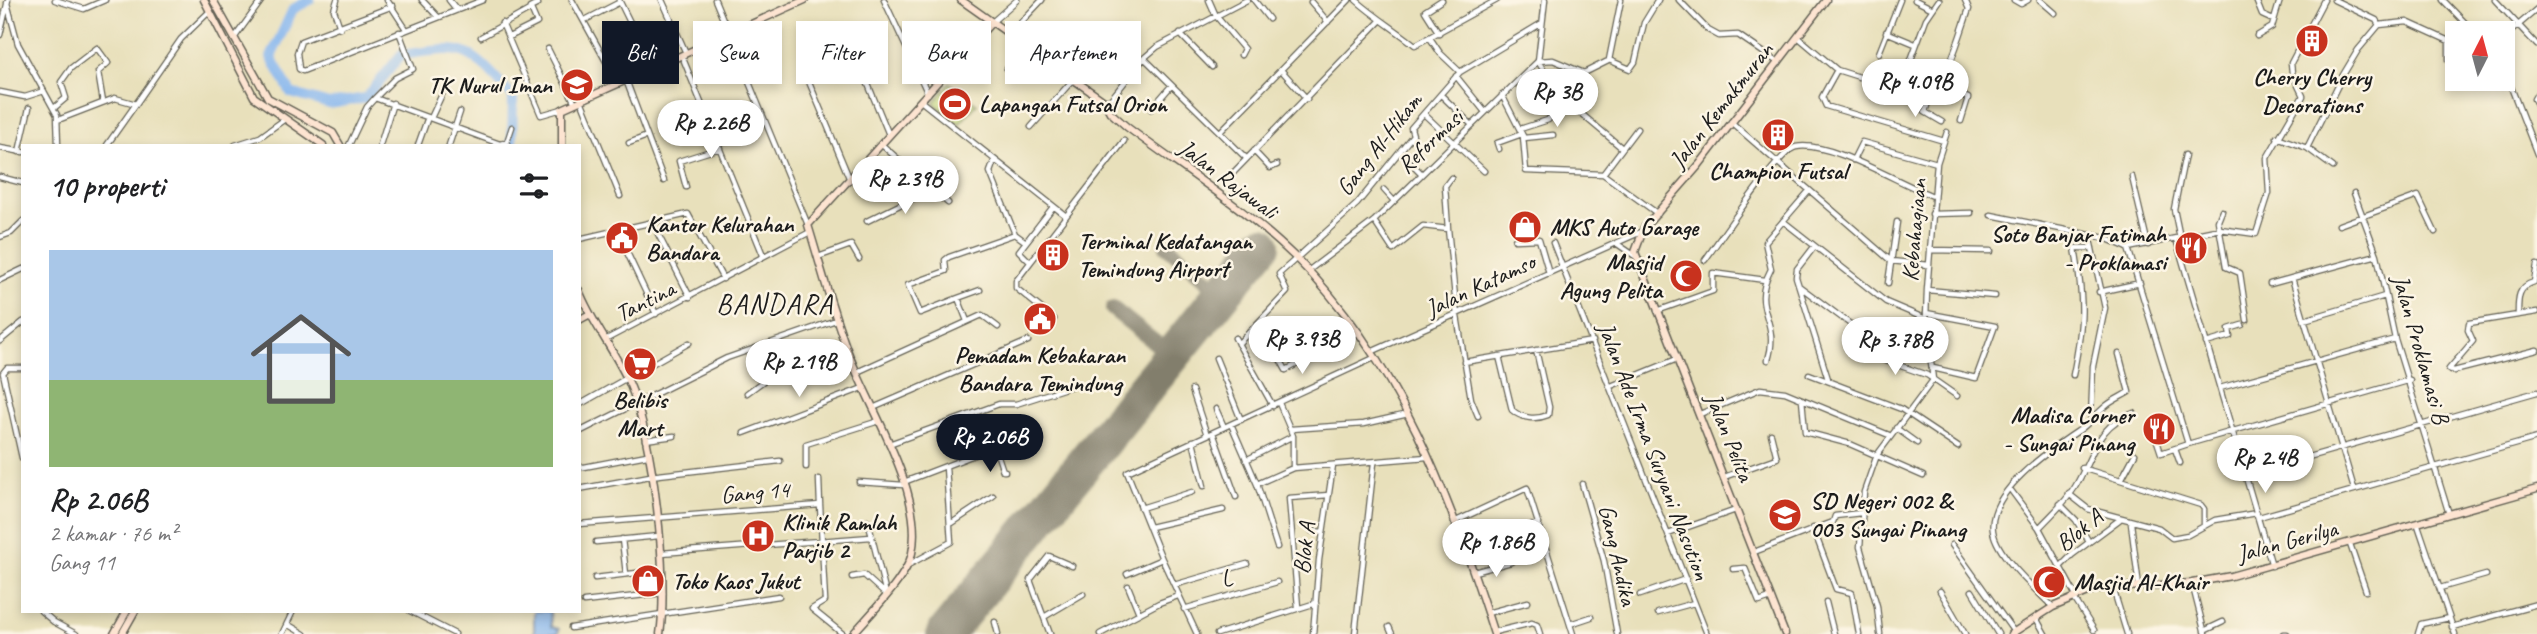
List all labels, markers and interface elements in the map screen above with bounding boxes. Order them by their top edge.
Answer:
chip: Beli [602,21,679,84]
chip: Sewa [693,21,782,84]
chip: Filter [796,21,888,84]
chip: Baru [902,21,991,84]
chip: Apartemen [1005,21,1141,84]
north arrow [2445,21,2515,91]
map controls [2445,21,2515,91]
building icon: Cherry Cherry Decorations [2293,22,2331,60]
street label: Jalan Kemakmuran [1662,35,1780,175]
pin: Rp 4.09B [1843,60,1987,119]
place label: Cherry Cherry Decorations [2253,62,2373,120]
school or university icon: TK Nurul Iman [558,66,596,104]
text: Rp 4.09B [1878,67,1952,96]
pin: Rp 3B [1508,69,1606,129]
place label: TK Nurul Iman [428,70,553,100]
text: Rp 3B [1532,77,1582,106]
sports icon: Lapangan Futsal Orion [936,85,974,123]
street label: Gang Al-Hikam [1329,85,1429,202]
place label: Lapangan Futsal Orion [979,89,1169,119]
pin: Rp 2.26B [639,100,783,160]
street label: Reformasi [1391,101,1471,180]
text: Rp 2.26B [673,108,749,137]
building icon: Champion Futsal [1759,116,1797,154]
street label: Jalan Rajawali [1172,132,1286,228]
pin: Rp 2.39B [833,156,977,216]
place label: Champion Futsal [1709,156,1852,186]
text: Rp 2.39B [868,164,942,193]
text: 10 properti [49,167,164,205]
icon: filters [515,167,553,205]
street label: Kebahagiaan [1895,176,1934,283]
shop icon: MKS Auto Garage [1506,208,1544,246]
place label: Kantor Kelurahan Bandara [646,209,795,267]
place label: MKS Auto Garage [1550,212,1700,242]
public building icon: Kantor Kelurahan Bandara [603,219,641,257]
place label: Soto Banjar Fatimah - Proklamasi [1991,219,2169,277]
place label: Terminal Kedatangan Temindung Airport [1078,226,1254,284]
restaurant icon: Soto Banjar Fatimah - Proklamasi [2172,229,2210,267]
building icon: Terminal Kedatangan Temindung Airport [1034,236,1072,274]
street label: Jalan Katamso [1420,246,1542,324]
place label: Masjid Agung Pelita [1560,247,1666,305]
mosque icon: Masjid Agung Pelita [1667,257,1705,295]
street label: Jalan Proklamasi B [2385,270,2457,428]
street label: Tantina [610,272,682,329]
district label: BANDARA [716,286,834,321]
icon: home [238,296,364,422]
public building icon: Pemadam Kebakaran Bandara Temindung [1021,300,1059,338]
pin: Rp 3.93B [1230,316,1374,376]
street label: Jalan Ade Irma Suryani Nasution [1591,317,1717,584]
pin: Rp 3.78B [1823,318,1967,377]
text: Rp 3.93B [1265,324,1339,353]
text: Rp 3.78B [1858,325,1932,354]
pin: Rp 2.19B [727,340,871,399]
place label: Pemadam Kebakaran Bandara Temindung [955,340,1126,398]
supermarket icon: Belibis Mart [621,345,659,383]
text: Rp 2.19B [762,347,836,376]
place label: Belibis Mart [613,385,669,443]
street label: Jalan Pelita [1698,388,1762,487]
place label: Madisa Corner - Sungai Pinang [2003,400,2136,458]
restaurant icon: Madisa Corner - Sungai Pinang [2140,410,2178,448]
pin: Rp 2.06B [918,414,1062,474]
text: Rp 2.06B [952,422,1028,451]
pin: Rp 2.4B [2200,435,2330,495]
text: Rp 2.4B [2233,443,2297,472]
street label: Gang 14 [719,474,793,510]
text: Rp 2.06B [49,481,147,519]
place label: SD Negeri 002 & 003 Sungai Pinang [1810,486,1968,544]
school or university icon: SD Negeri 002 & 003 Sungai Pinang [1766,496,1804,534]
street label: Blok A [2049,501,2109,558]
street label: Gang Andika [1592,502,1644,610]
place label: Klinik Ramlah Parjib 2 [782,507,897,565]
street label: Jalan Gerilya [2233,513,2342,569]
hospital icon: Klinik Ramlah Parjib 2 [739,517,777,555]
text: 2 kamar · 76 m² [49,519,177,548]
street label: Blok A [1286,519,1322,576]
pin: Rp 1.86B [1424,520,1568,579]
text: Rp 1.86B [1458,527,1534,556]
text: Gang 11 [49,548,115,577]
shop icon: Toko Kaos Jukut [629,562,667,600]
street label: L [1217,562,1236,594]
mosque icon: Masjid Al-Khair [2030,563,2068,601]
place label: Toko Kaos Jukut [672,566,803,596]
place label: Masjid Al-Khair [2074,567,2210,597]

